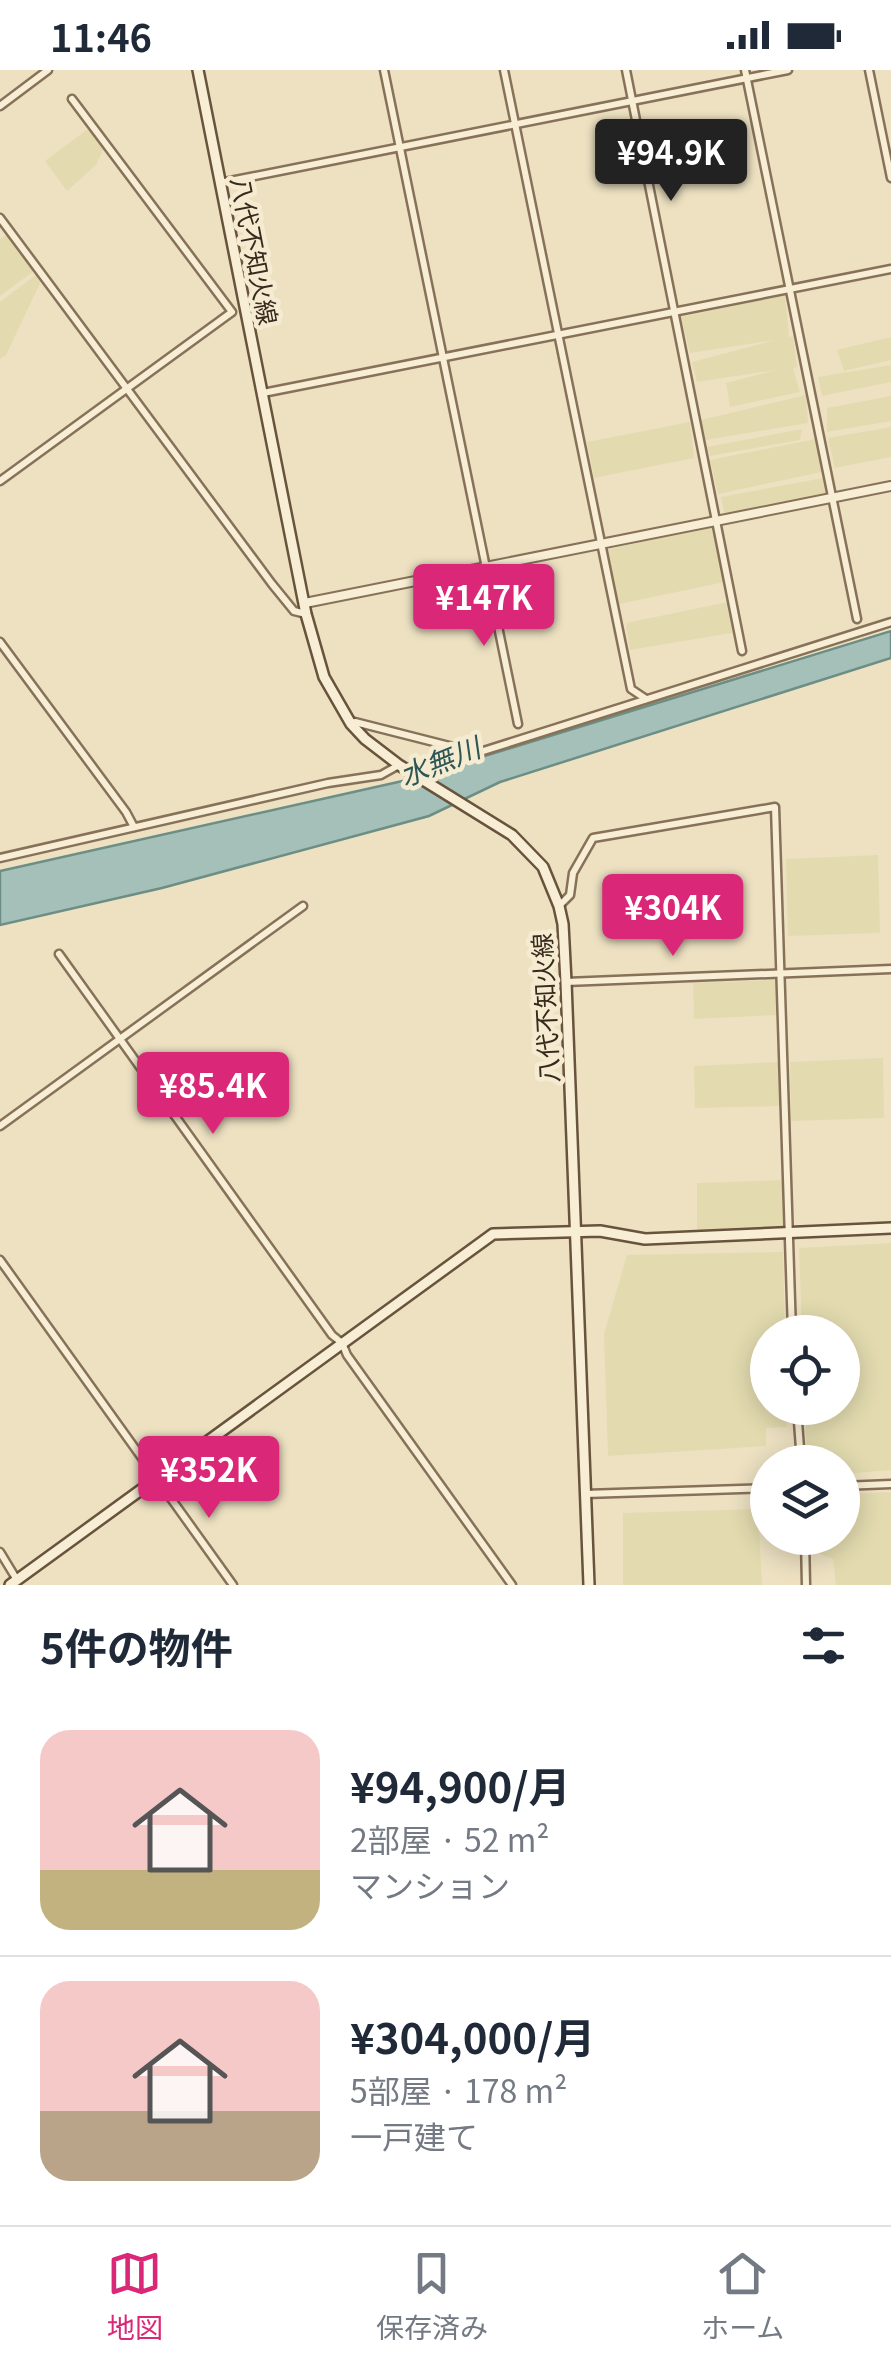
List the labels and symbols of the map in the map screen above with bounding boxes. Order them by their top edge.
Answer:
pin: ¥94.9K [590,119,752,204]
street label: 八代不知火線 [224,174,288,328]
pin: ¥147K [414,564,554,649]
water label: 水無川 [393,725,488,794]
pin: ¥304K [603,874,743,959]
street label: 八代不知火線 [522,932,566,1084]
pin: ¥85.4K [132,1052,294,1137]
pin: ¥352K [139,1436,279,1521]

